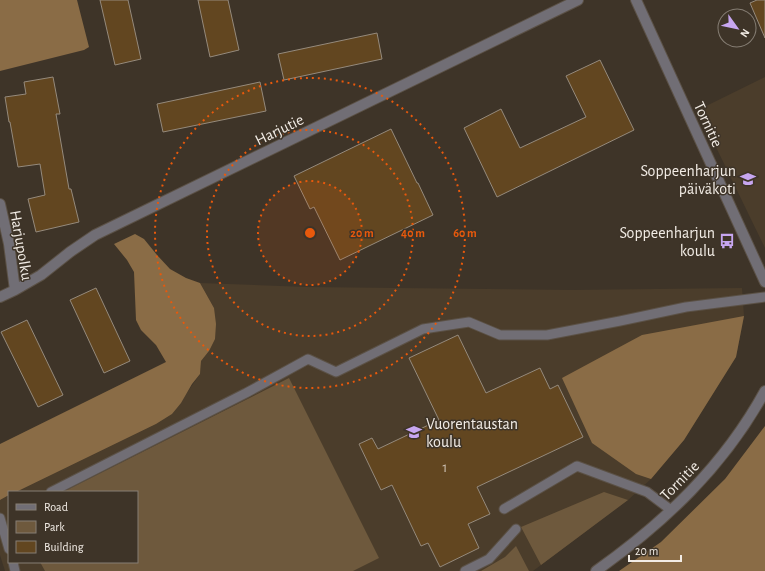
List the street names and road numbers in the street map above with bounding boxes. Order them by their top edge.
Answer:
street label: Tornitie [691,99,726,150]
street label: Harjutie [253,111,307,149]
street label: Harjupolku [6,209,35,282]
street label: Tornitie [657,458,702,504]

